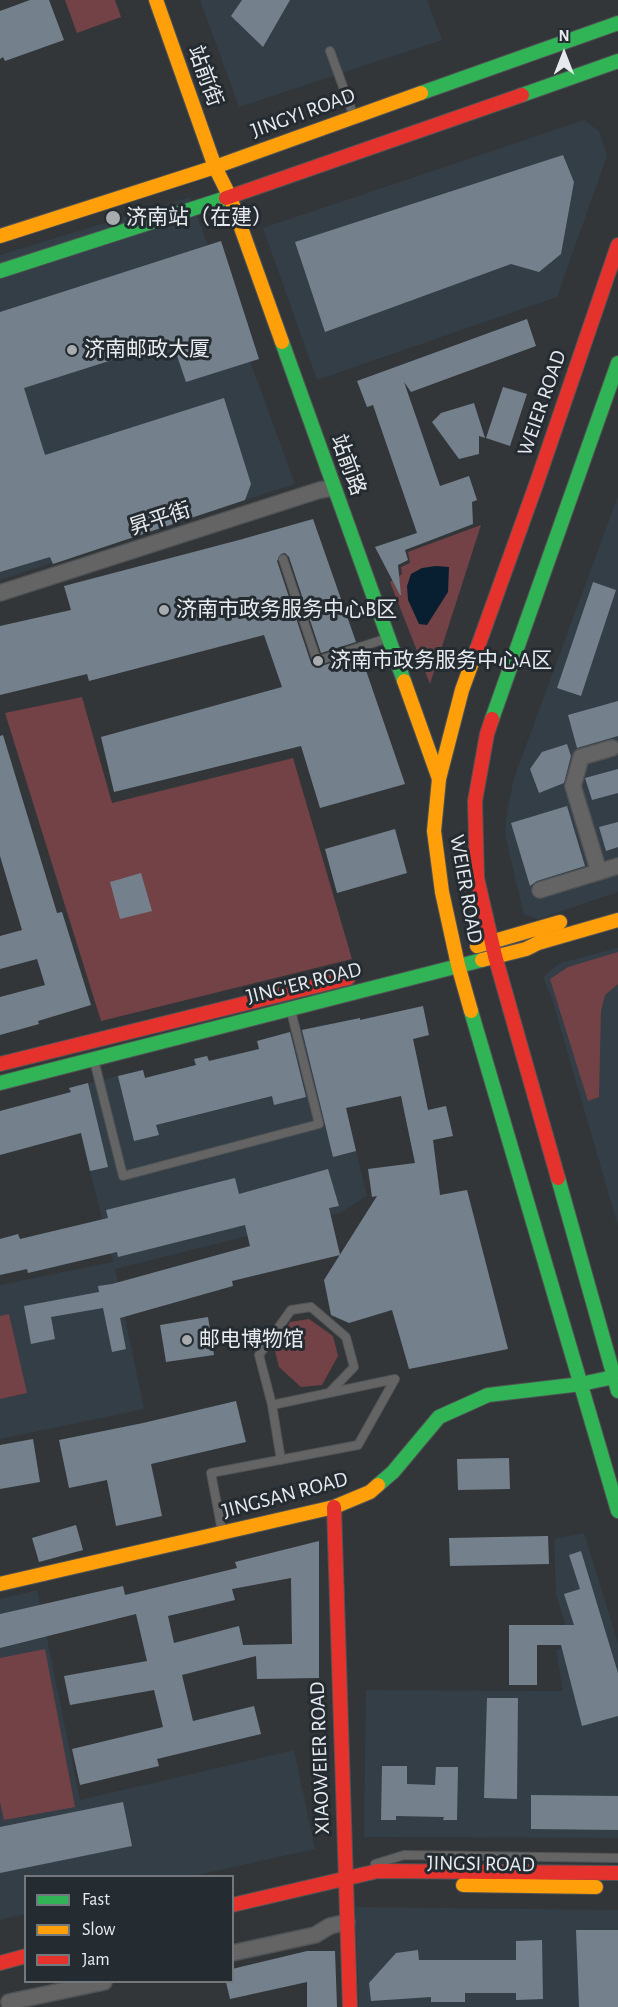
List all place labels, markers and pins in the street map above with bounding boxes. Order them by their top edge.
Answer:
place label: 济南站（在建） [126,205,273,231]
marker: 济南站（在建） [104,209,122,227]
place label: 济南邮政大厦 [84,337,210,363]
marker: 济南邮政大厦 [65,343,79,357]
place label: 济南市政务服务中心B区 [176,597,397,623]
marker: 济南市政务服务中心B区 [157,603,171,617]
place label: 济南市政务服务中心A区 [330,648,552,674]
marker: 济南市政务服务中心A区 [311,654,325,668]
place label: 邮电博物馆 [199,1327,304,1353]
marker: 邮电博物馆 [180,1333,194,1347]

